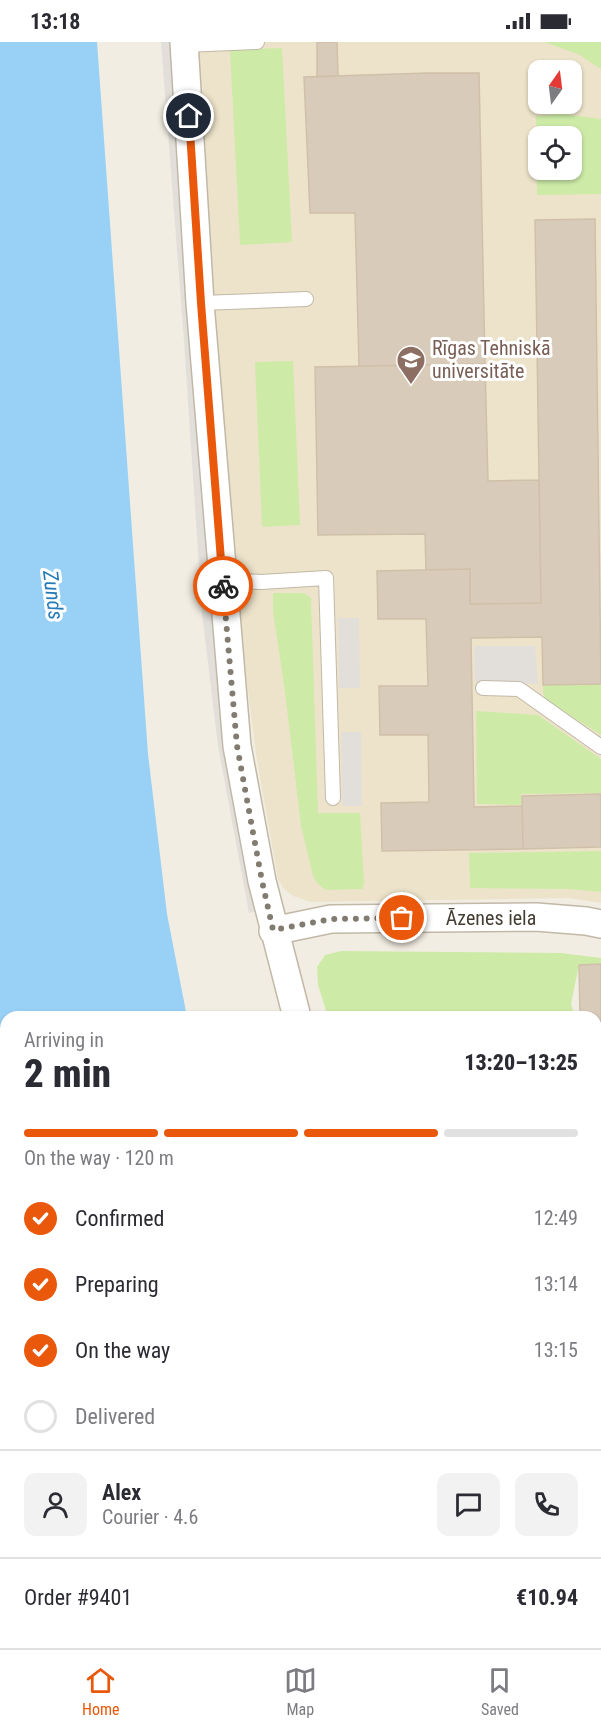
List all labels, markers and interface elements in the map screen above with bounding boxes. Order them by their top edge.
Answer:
text: 13:18 [30,9,81,34]
north arrow [528,60,582,114]
map controls [528,60,582,180]
pin [163,90,214,141]
icon: home [172,99,205,132]
button: locate [528,126,582,180]
place label: Rīgas Tehniskā universitāte [432,336,551,383]
school or university icon: Rīgas Tehniskā universitāte [395,344,427,386]
courier [193,556,253,616]
water label: Zunds [38,568,68,621]
icon: bike [207,570,240,603]
pin [376,892,427,943]
icon: bag [385,901,418,934]
street label: Āzenes iela [446,906,536,930]
text: Arriving in [24,1028,104,1052]
text: 13:20–13:25 [464,1050,578,1075]
text: 2 min [24,1051,111,1097]
text: On the way · 120 m [24,1146,174,1170]
icon: check [24,1202,57,1235]
text: Confirmed [75,1206,164,1231]
text: 12:49 [534,1206,578,1230]
icon: check [24,1268,57,1301]
text: Preparing [75,1272,159,1297]
text: 13:14 [534,1272,578,1296]
icon: check [24,1334,57,1367]
text: On the way [75,1338,170,1363]
text: 13:15 [534,1338,578,1362]
text: Delivered [75,1404,155,1429]
button: person [24,1473,87,1536]
button: chat [437,1473,500,1536]
button: phone [515,1473,578,1536]
text: Alex [102,1480,141,1505]
text: Courier · 4.6 [102,1505,198,1529]
text: Order #9401 [24,1585,132,1610]
text: €10.94 [516,1585,578,1610]
tab: Home [82,1664,120,1719]
tab: Map [284,1664,317,1719]
tab: Saved [481,1664,519,1719]

